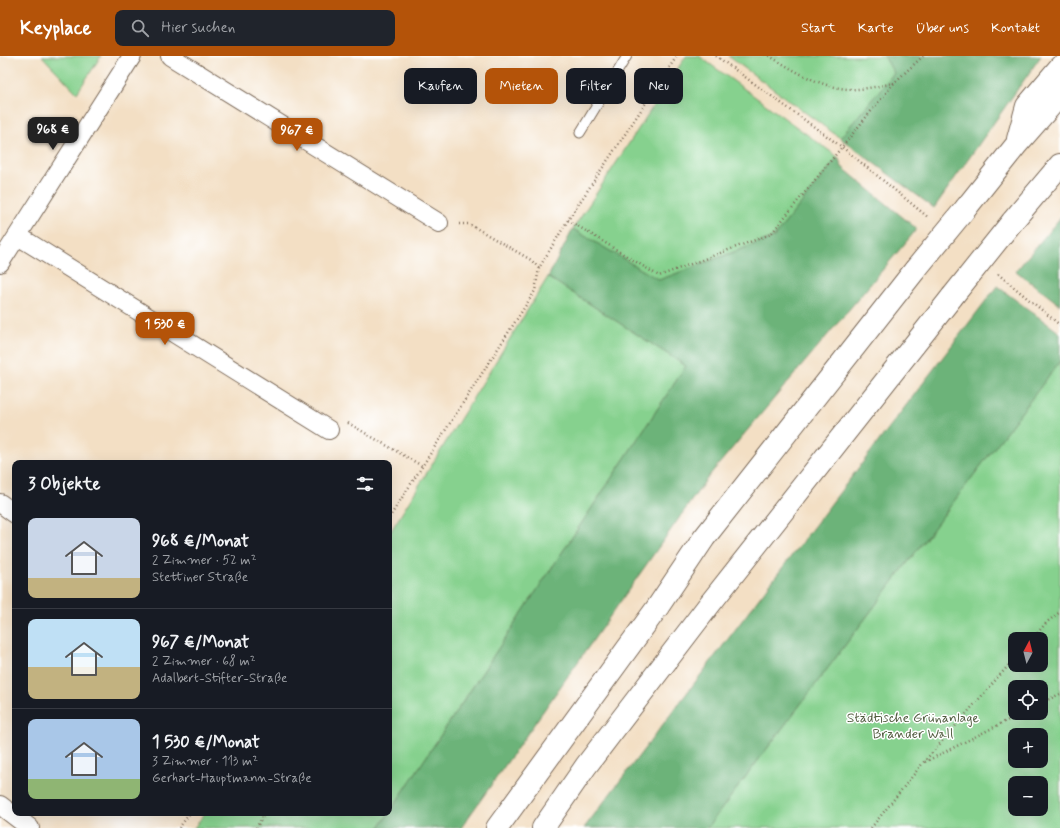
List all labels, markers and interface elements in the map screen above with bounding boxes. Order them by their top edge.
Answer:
search box [115,10,395,46]
text: Keyplace [20,16,91,41]
icon: search [129,17,151,39]
text: Hier suchen [161,18,235,38]
text: Start [801,19,836,37]
text: Karte [858,19,893,37]
text: Über uns [915,19,969,37]
text: Kontakt [991,19,1040,37]
chip: Kaufen [404,68,477,104]
chip: Mieten [485,68,558,104]
chip: Filter [566,68,626,104]
chip: Neu [634,68,683,104]
pin: 968 € [25,117,81,151]
pin: 967 € [269,118,325,152]
text: 968 € [37,121,69,138]
text: 967 € [281,122,313,139]
pin: 1 530 € [128,312,202,346]
text: 1 530 € [145,316,185,333]
text: 3 Objekte [28,473,101,495]
icon: filters [354,473,376,495]
text: 968 €/Monat [152,530,249,552]
icon: home [60,534,108,582]
text: 2 Zimmer · 52 m² [152,552,256,569]
text: Stettiner Straße [152,569,248,586]
text: 967 €/Monat [152,631,249,653]
north arrow [1008,632,1048,672]
map controls [1008,632,1048,816]
icon: home [60,635,108,683]
text: 2 Zimmer · 68 m² [152,653,256,670]
text: Adalbert-Stifter-Straße [152,670,287,687]
button: locate [1008,680,1048,720]
park label: Städtische Grünanlage Brander Wall [847,709,980,743]
button: + [1008,728,1048,768]
text: 1 530 €/Monat [152,731,260,753]
icon: home [60,735,108,783]
text: 3 Zimmer · 113 m² [152,753,258,770]
text: Gerhart-Hauptmann-Straße [152,770,312,787]
button: − [1008,776,1048,816]

